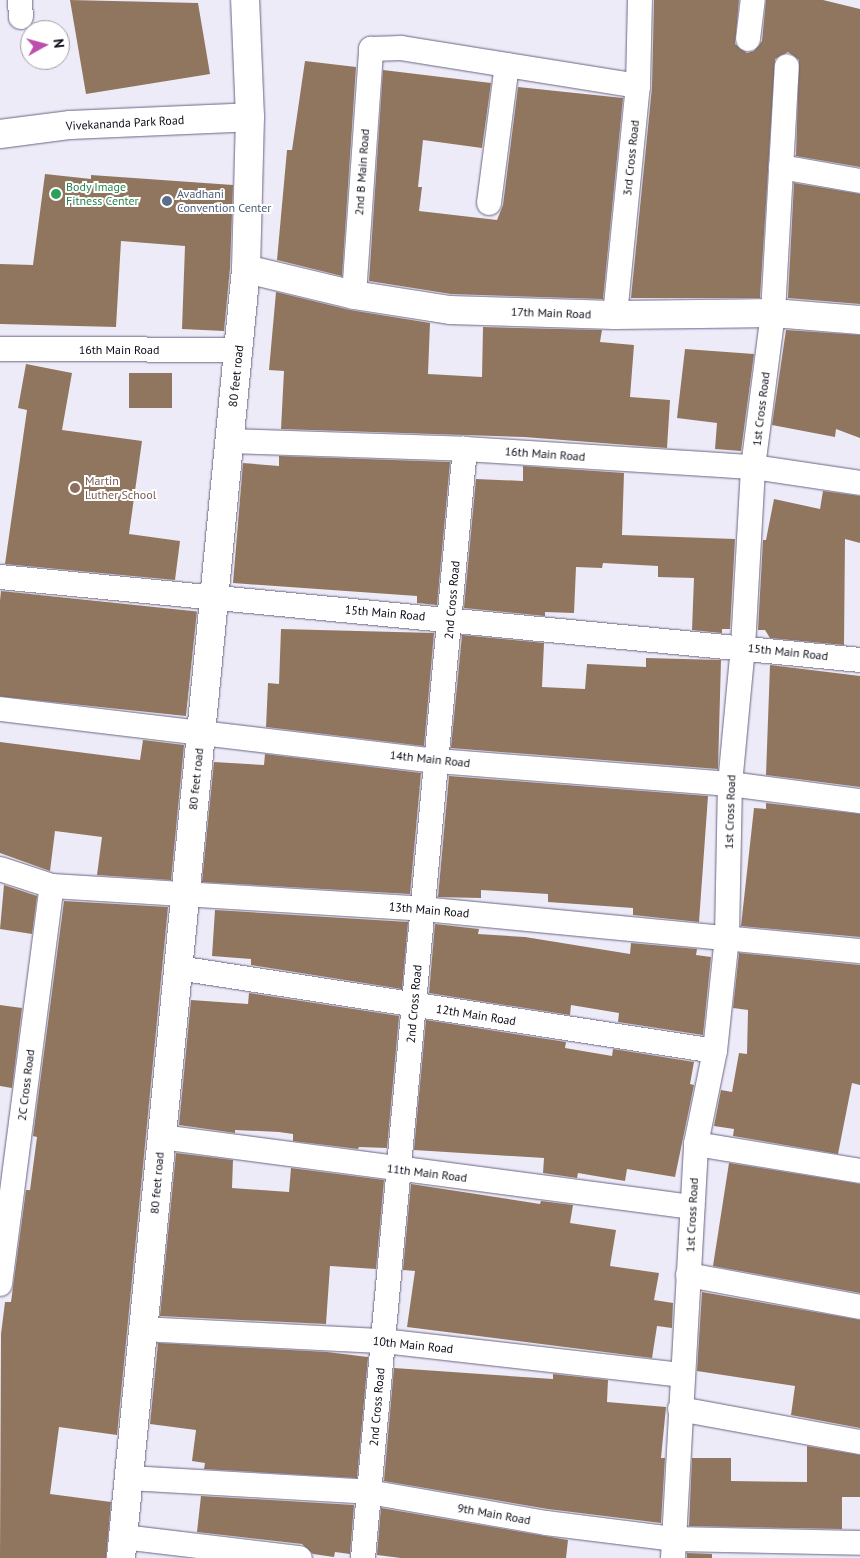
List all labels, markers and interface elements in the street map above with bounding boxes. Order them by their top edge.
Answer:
north arrow [20,20,70,70]
text: N [49,38,68,49]
street label: Vivekananda Park Road [65,113,185,133]
street label: 3rd Cross Road [620,119,642,197]
street label: 2nd B Main Road [352,128,372,216]
place label: Body Image Fitness Center [66,180,139,208]
place label: Avadhani Convention Center [177,187,271,215]
marker: Body Image Fitness Center [50,188,62,200]
marker: Avadhani Convention Center [161,195,173,207]
street label: 17th Main Road [511,304,591,322]
street label: 16th Main Road [79,343,159,357]
street label: 80 feet road [226,344,246,408]
street label: 1st Cross Road [749,371,773,447]
street label: 16th Main Road [504,444,586,464]
place label: Martin Luther School [85,474,156,502]
marker: Martin Luther School [69,482,81,494]
street label: 2nd Cross Road [441,560,463,640]
street label: 15th Main Road [344,602,426,624]
street label: 15th Main Road [747,641,829,663]
street label: 80 feet road [186,747,206,811]
street label: 14th Main Road [389,748,471,770]
street label: 1st Cross Road [722,774,738,850]
street label: 13th Main Road [388,899,470,921]
street label: 2nd Cross Road [403,964,425,1044]
street label: 12th Main Road [435,1002,517,1028]
street label: 2C Cross Road [14,1048,38,1122]
street label: 80 feet road [147,1151,167,1215]
street label: 11th Main Road [386,1161,468,1185]
street label: 1st Cross Road [683,1177,701,1253]
street label: 10th Main Road [372,1334,454,1356]
street label: 2nd Cross Road [366,1367,388,1447]
street label: 9th Main Road [456,1500,532,1528]

